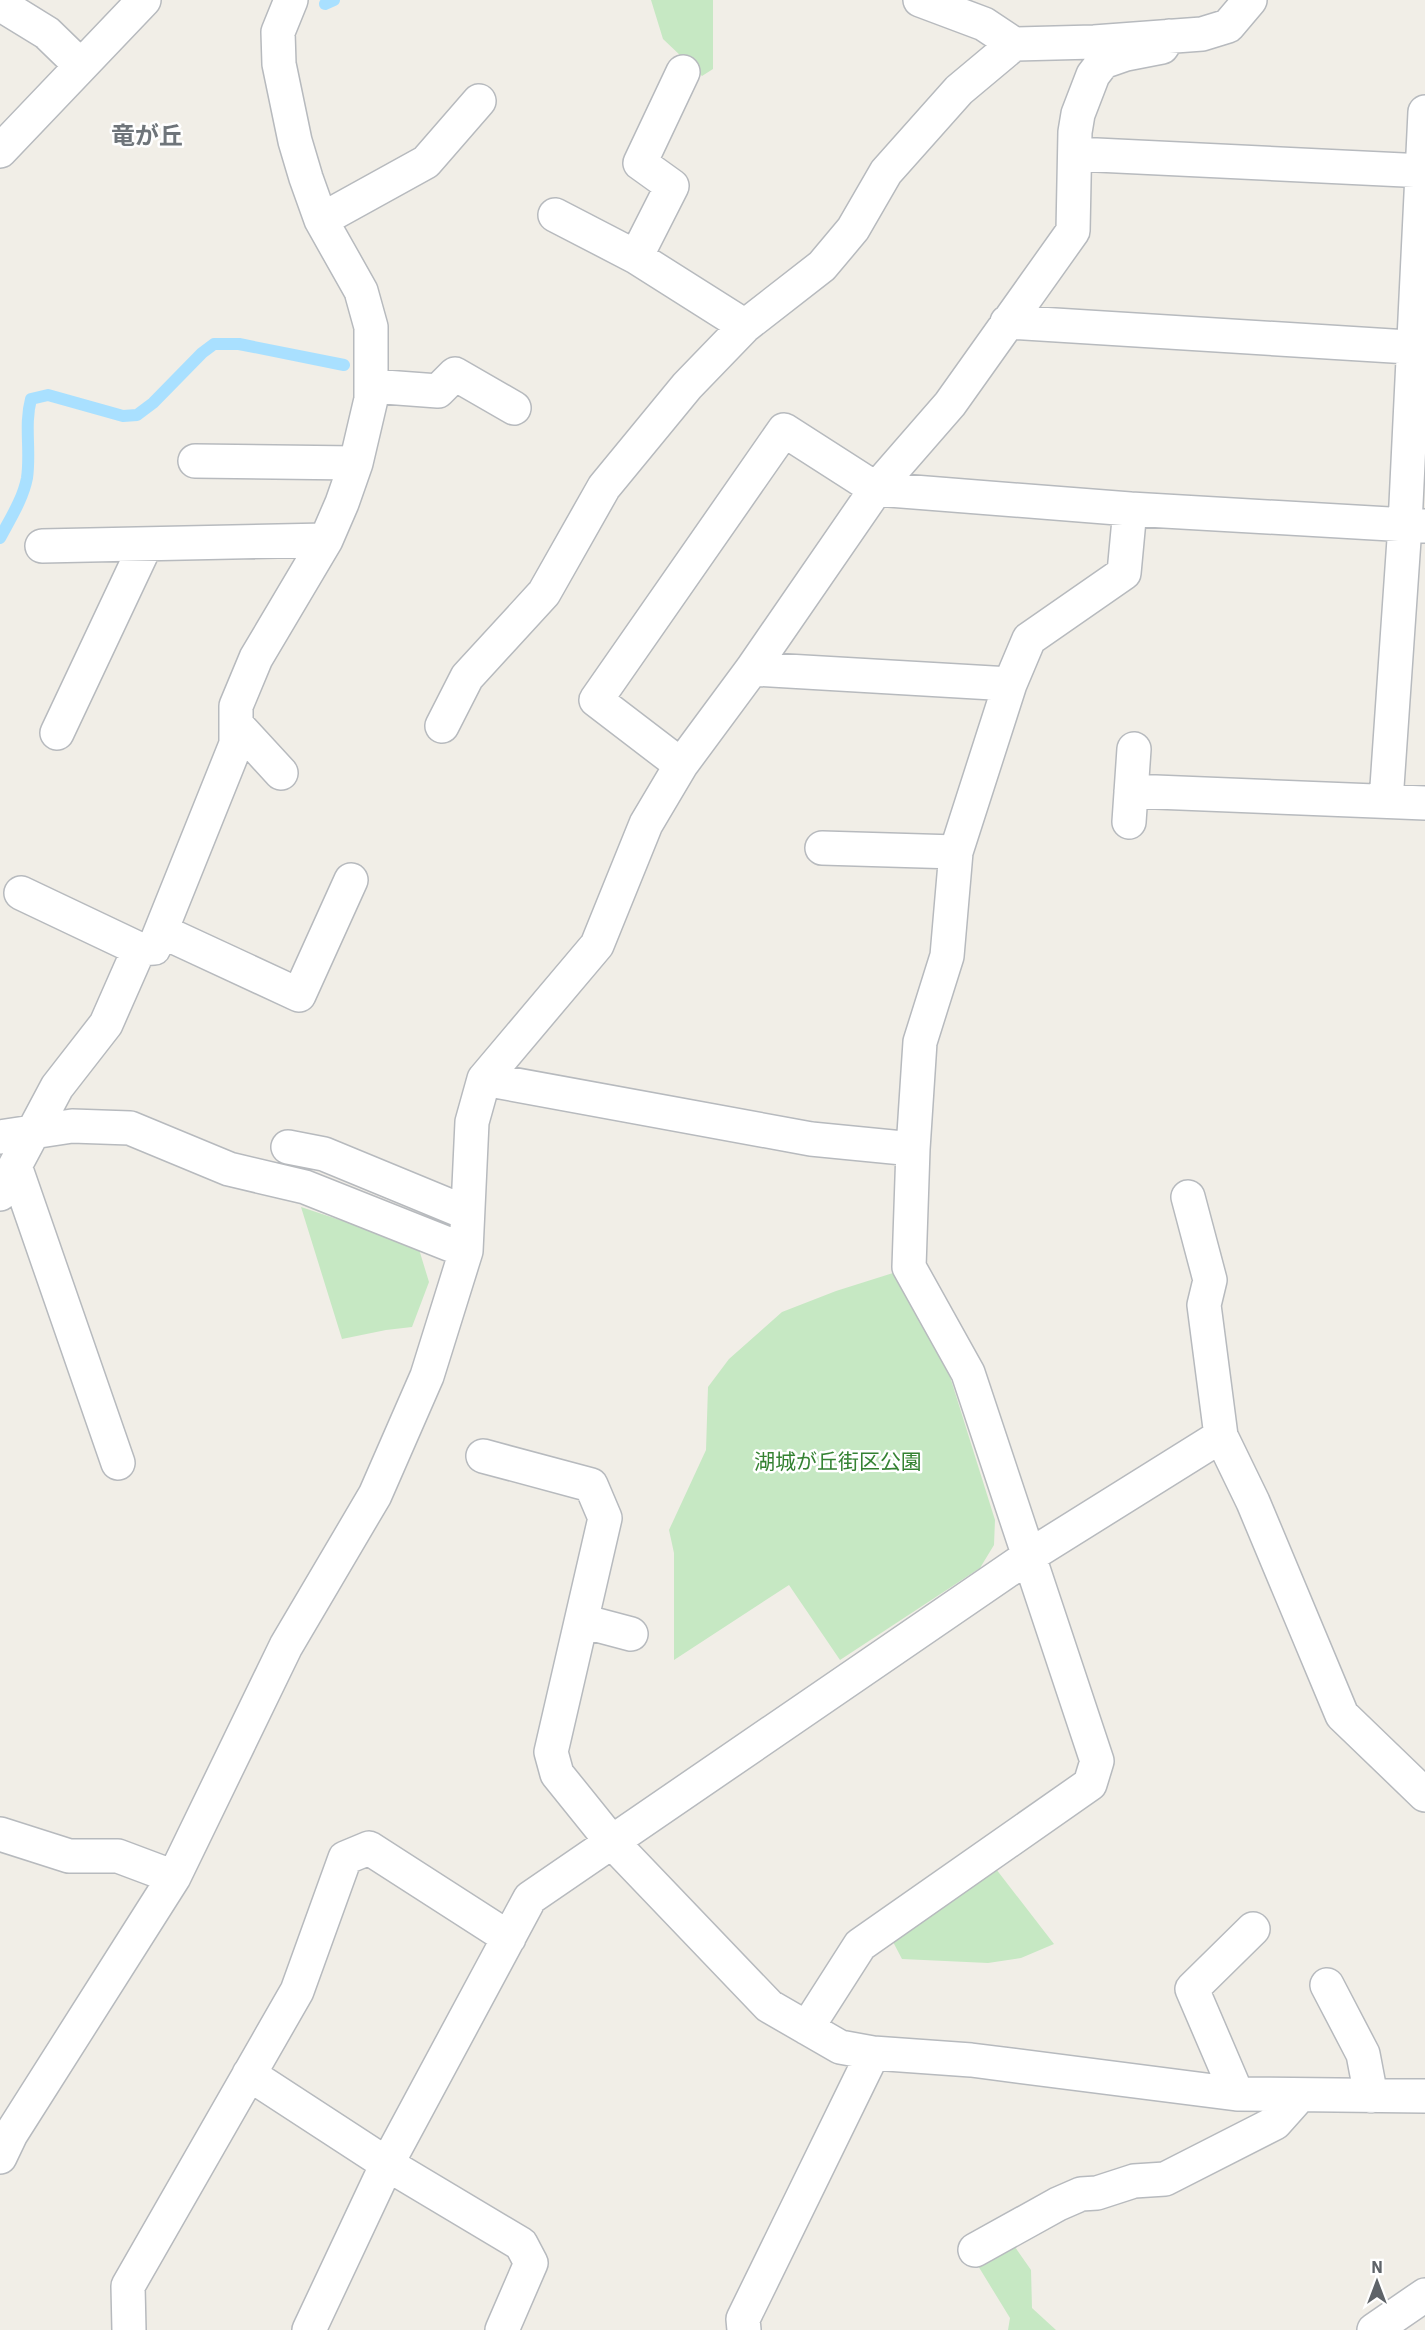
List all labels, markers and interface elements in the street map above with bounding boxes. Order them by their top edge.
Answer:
district label: 竜が丘 [111,119,183,151]
park label: 湖城が丘街区公園 [754,1447,922,1475]
north arrow [1347,2252,1407,2312]
text: N [1371,2257,1383,2277]

